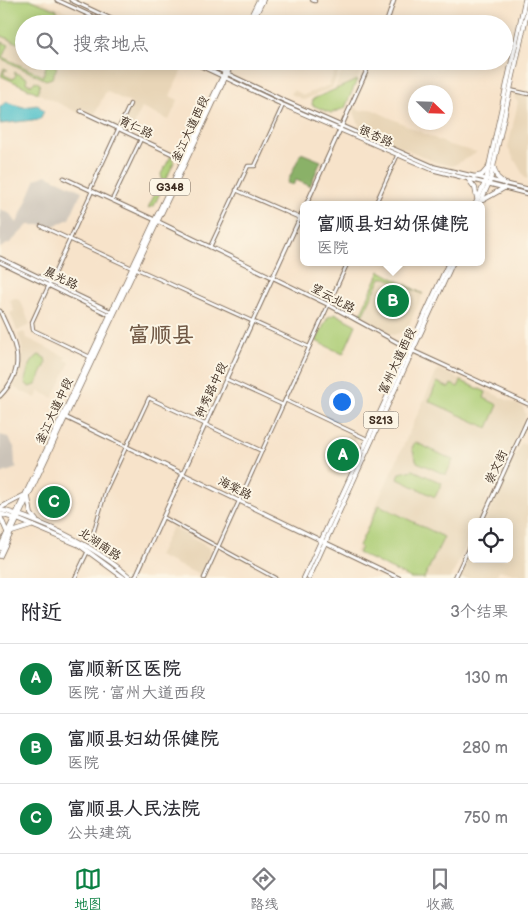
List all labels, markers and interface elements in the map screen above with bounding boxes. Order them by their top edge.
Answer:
search box [15,15,513,70]
icon: search [33,29,61,57]
text: 搜索地点 [73,33,149,56]
north arrow [408,85,453,130]
street label: 釜江大道西段 [168,93,212,165]
street label: 育仁路 [116,113,155,142]
street label: 银杏路 [356,122,395,151]
road number: G348 [150,178,190,196]
popup [300,201,485,266]
text: 富顺县妇幼保健院 [316,213,469,236]
text: 医院 [316,239,349,258]
street label: 晨光路 [41,264,80,293]
street label: 望云北路 [308,281,357,316]
pin: B [377,282,409,320]
district label: 富顺县 [128,322,194,349]
street label: 富州大道西段 [375,325,419,397]
street label: 钟秀路中段 [192,360,231,421]
street label: 釜江大道中段 [32,375,76,447]
your location [329,389,355,415]
road number: S213 [364,412,398,428]
pin: A [327,436,359,474]
street label: 崇文街 [482,448,511,487]
street label: 海棠路 [215,474,254,503]
pin: C [38,483,70,521]
map controls [468,518,513,563]
button: locate [468,518,513,563]
street label: 北湖南路 [76,525,124,564]
text: 附近 [20,600,62,625]
text: 3个结果 [450,603,508,622]
text: 富顺新区医院 [67,658,181,681]
text: A [31,669,41,688]
text: 130 m [465,669,508,688]
text: 医院 · 富州大道西段 [67,684,205,703]
text: 富顺县妇幼保健院 [67,728,219,751]
text: B [30,739,42,758]
text: 280 m [462,739,508,758]
text: 医院 [67,754,99,773]
text: 富顺县人民法院 [67,798,200,821]
text: C [30,809,42,828]
text: 750 m [464,809,508,828]
text: 公共建筑 [67,824,131,843]
tab: 地图 [74,865,102,913]
tab: 路线 [250,865,278,913]
tab: 收藏 [426,865,454,913]

